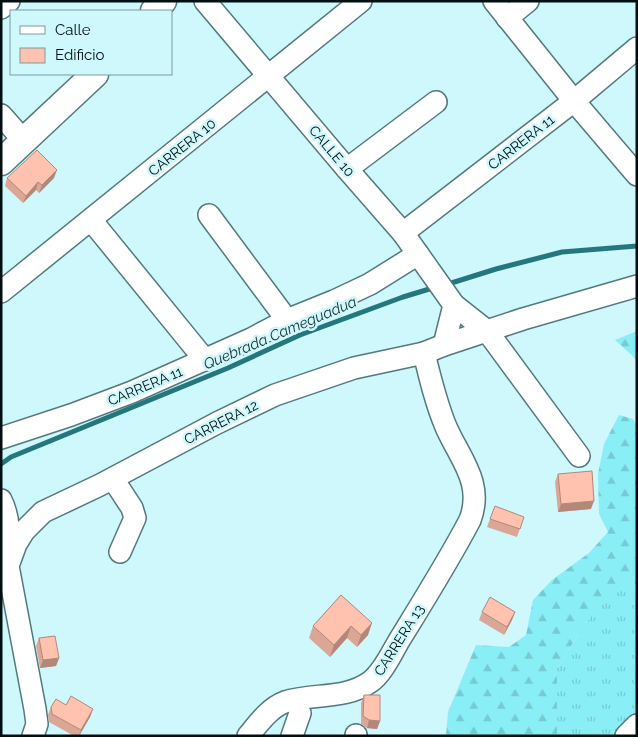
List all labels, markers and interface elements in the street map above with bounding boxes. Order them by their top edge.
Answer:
legend [10,10,172,75]
text: Calle [55,21,91,39]
text: Edificio [55,46,105,64]
street label: CARRERA 11 [485,111,557,173]
street label: CARRERA 10 [145,115,219,179]
street label: CALLE 10 [306,122,358,180]
water label: Quebrada Cameguadua [201,293,359,373]
street label: CARRERA 11 [105,363,185,409]
street label: CARRERA 12 [181,397,261,447]
street label: CARRERA 13 [371,601,427,679]

